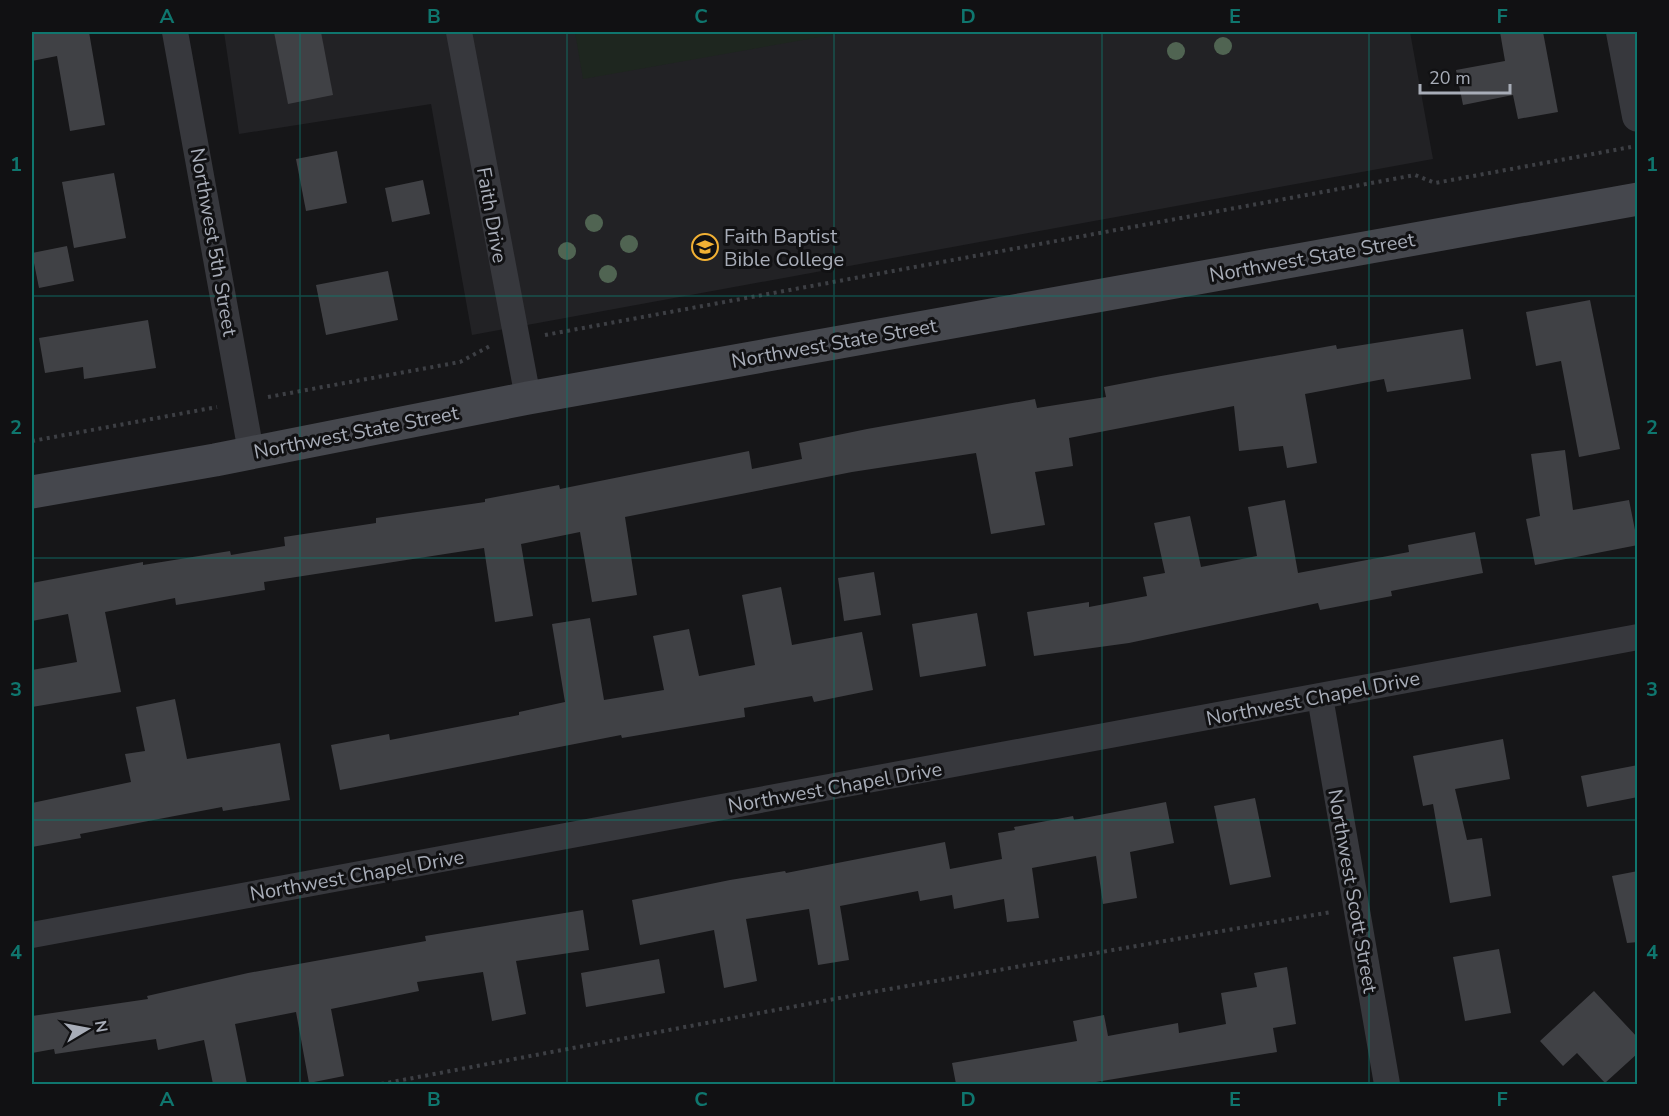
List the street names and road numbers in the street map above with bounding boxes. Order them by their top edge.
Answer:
street label: Northwest 5th Street [184,146,244,339]
street label: Faith Drive [470,165,513,265]
street label: Northwest State Street [1207,226,1418,289]
street label: Northwest State Street [729,312,940,375]
street label: Northwest State Street [251,399,462,466]
street label: Northwest Chapel Drive [1204,665,1422,732]
street label: Northwest Chapel Drive [726,755,944,820]
street label: Northwest Scott Street [1321,787,1384,996]
street label: Northwest Chapel Drive [248,843,466,908]

